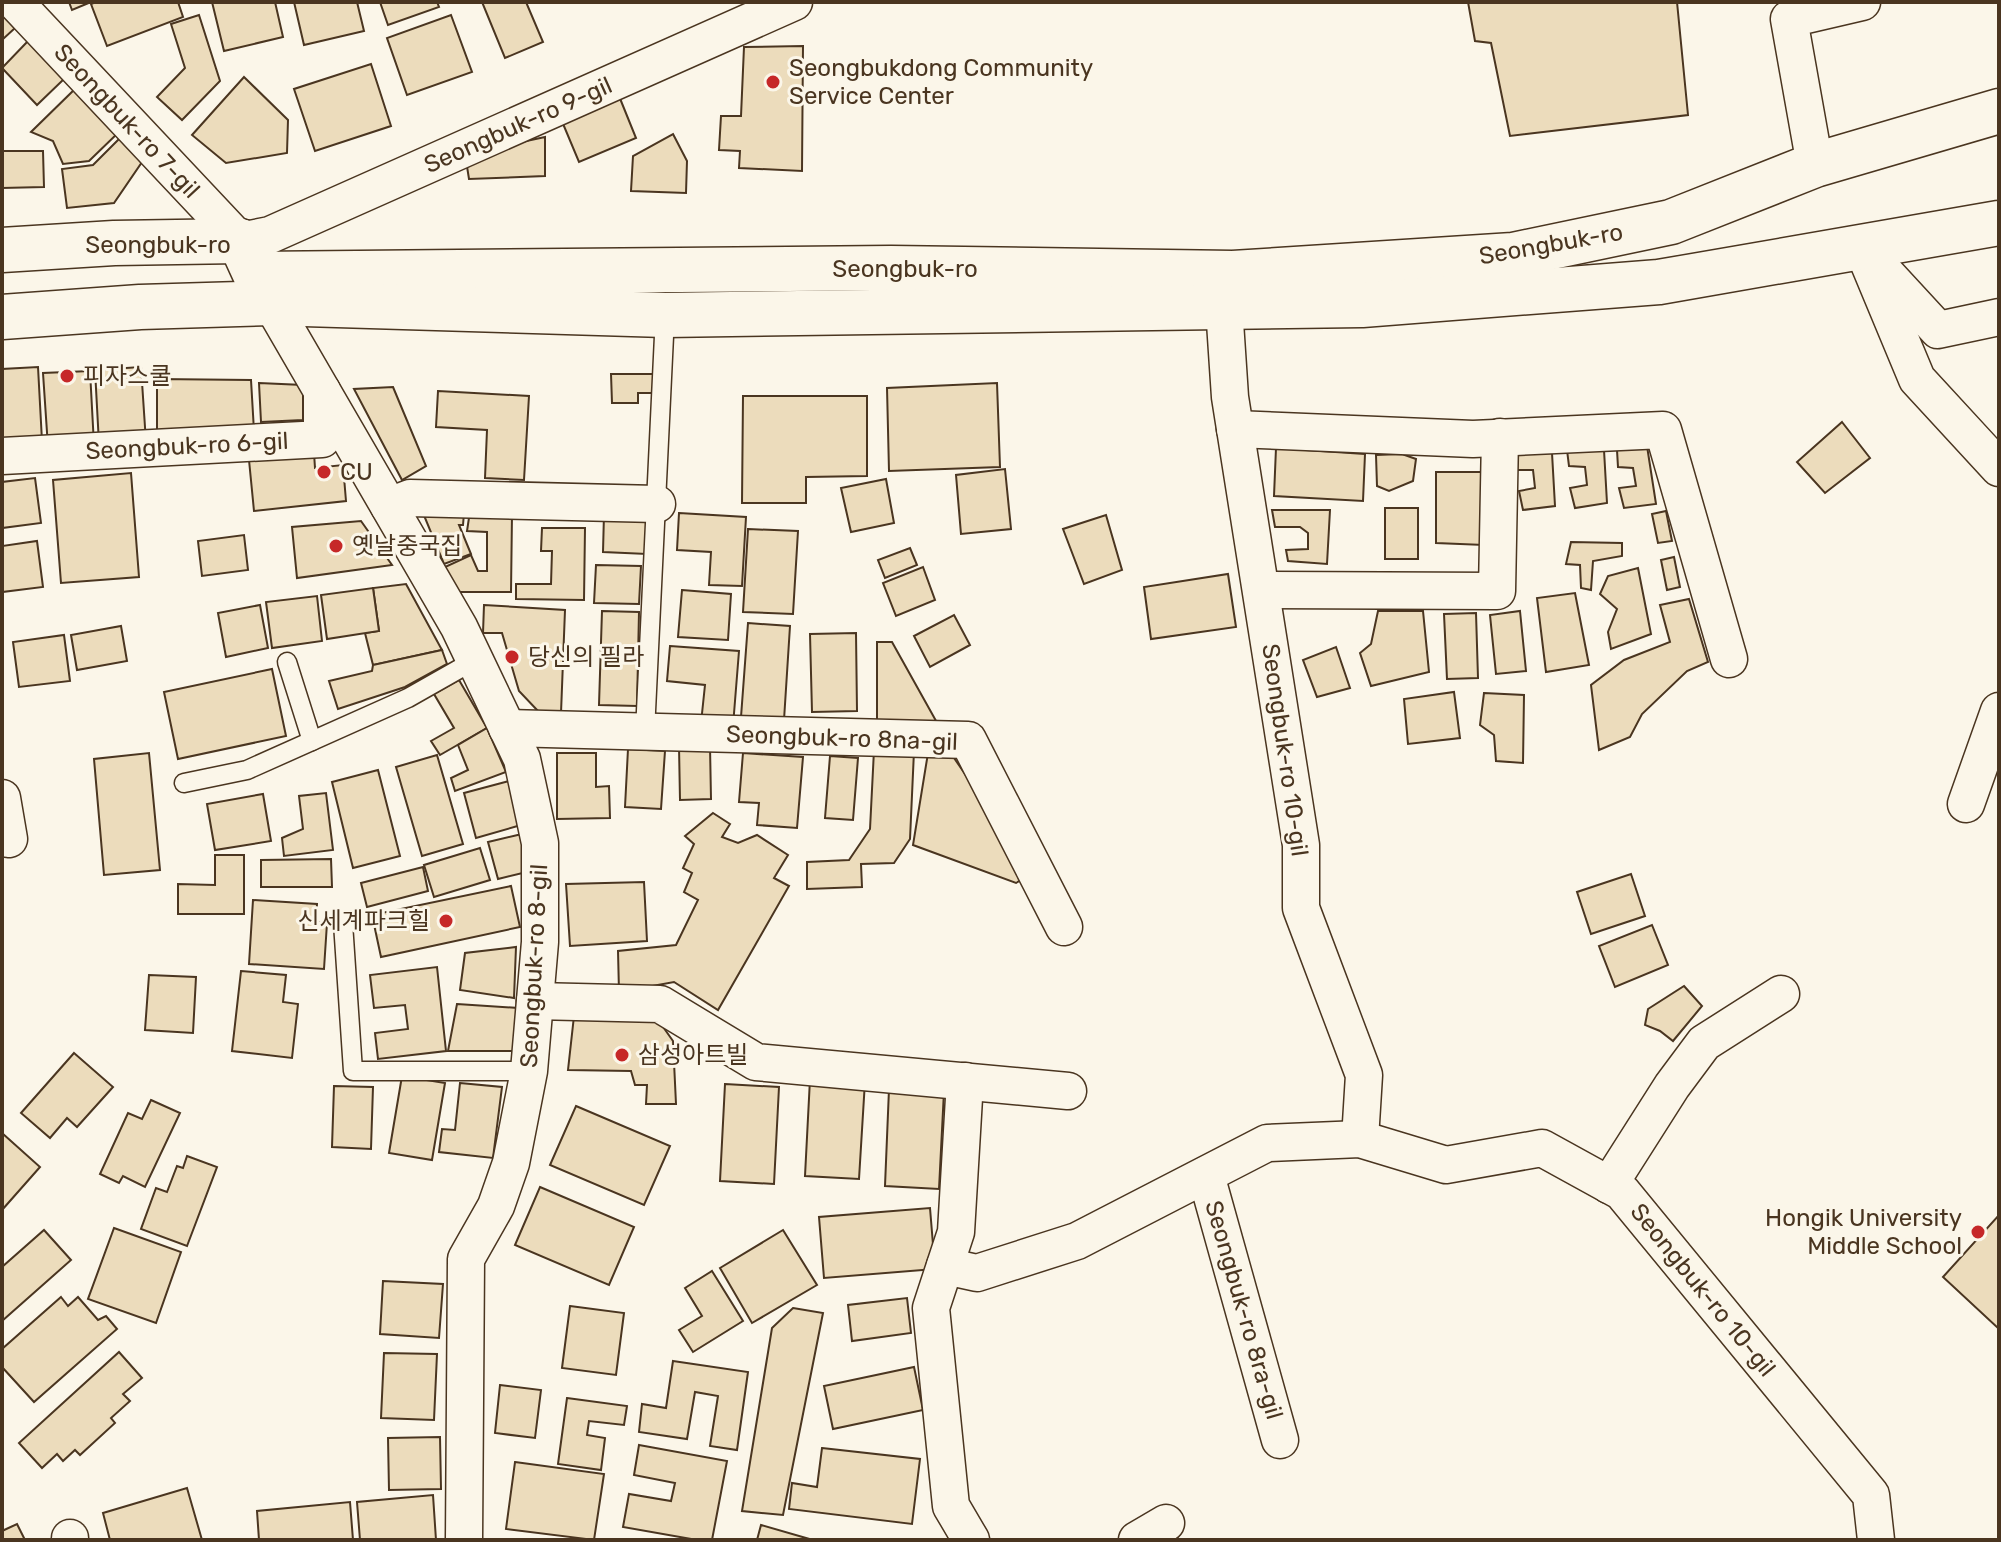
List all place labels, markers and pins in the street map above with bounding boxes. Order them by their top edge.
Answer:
place label: Seongbukdong Community Service Center [789,54,1093,110]
marker: Seongbukdong Community Service Center [764,73,782,91]
place label: 피자스쿨 [83,362,171,390]
marker: 피자스쿨 [58,367,76,385]
place label: CU [340,458,373,486]
marker: CU [315,463,333,481]
place label: 옛날중국집 [352,532,462,560]
marker: 옛날중국집 [327,537,345,555]
place label: 당신의 필라 [528,643,644,671]
marker: 당신의 필라 [503,648,521,666]
place label: 신세계파크힐 [298,907,430,935]
marker: 신세계파크힐 [437,912,455,930]
place label: 삼성아트빌 [638,1041,748,1069]
marker: 삼성아트빌 [613,1046,631,1064]
place label: Hongik University Middle School [1765,1204,1962,1260]
marker: Hongik University Middle School [1969,1223,1987,1241]

